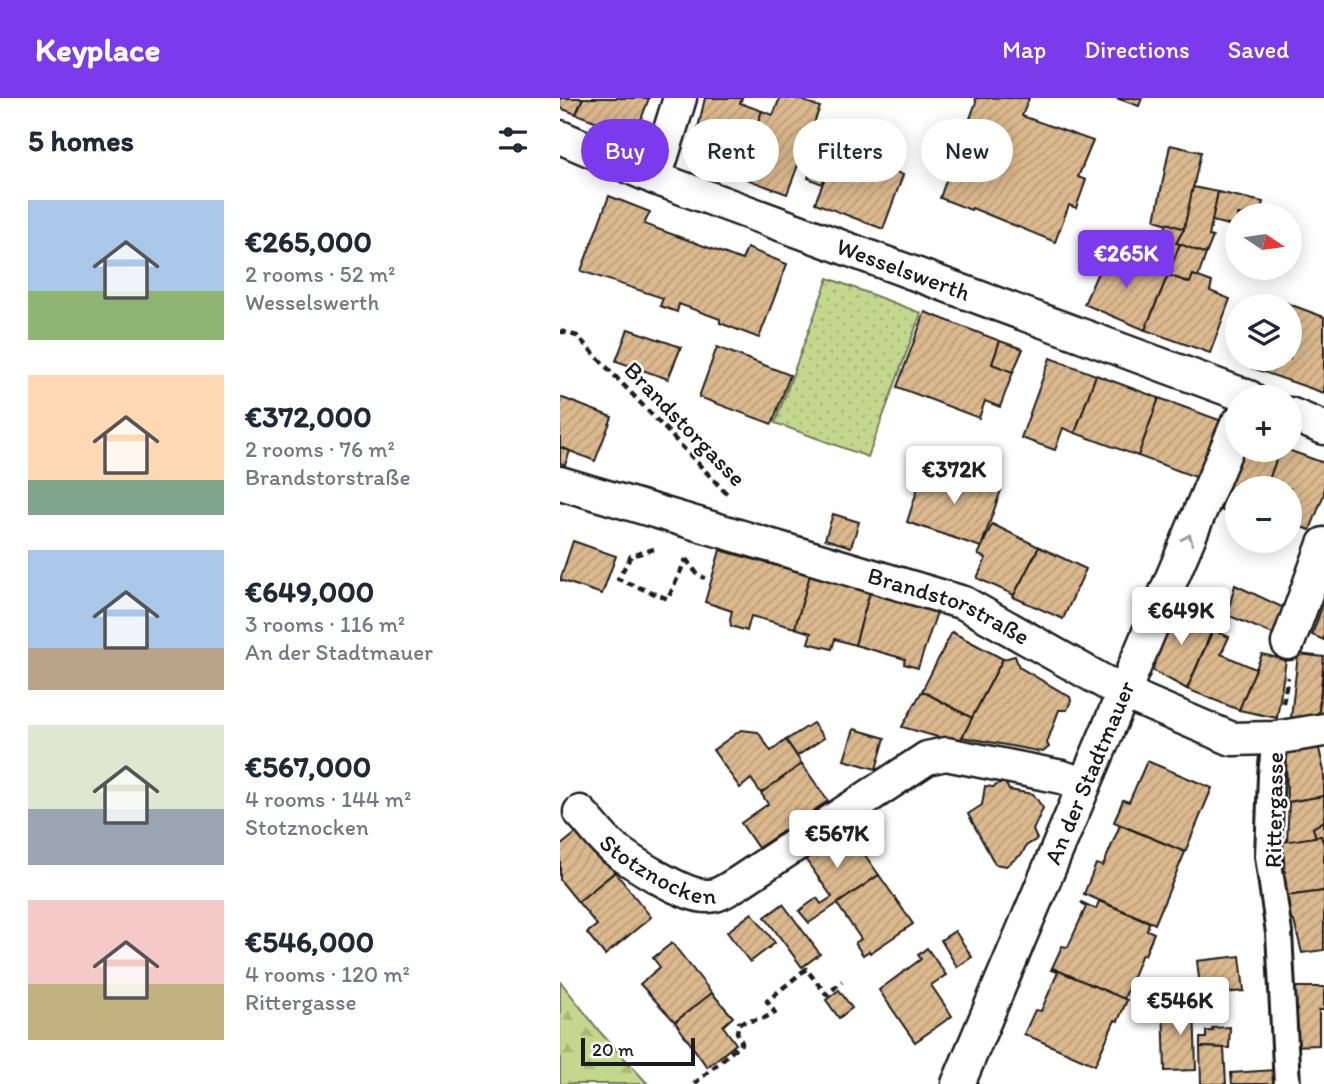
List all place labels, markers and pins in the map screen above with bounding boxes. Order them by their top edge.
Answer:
pin: €265K [1077,230,1175,290]
pin: €372K [905,446,1003,506]
pin: €649K [1132,588,1230,647]
pin: €567K [788,810,886,870]
pin: €546K [1131,978,1229,1037]

